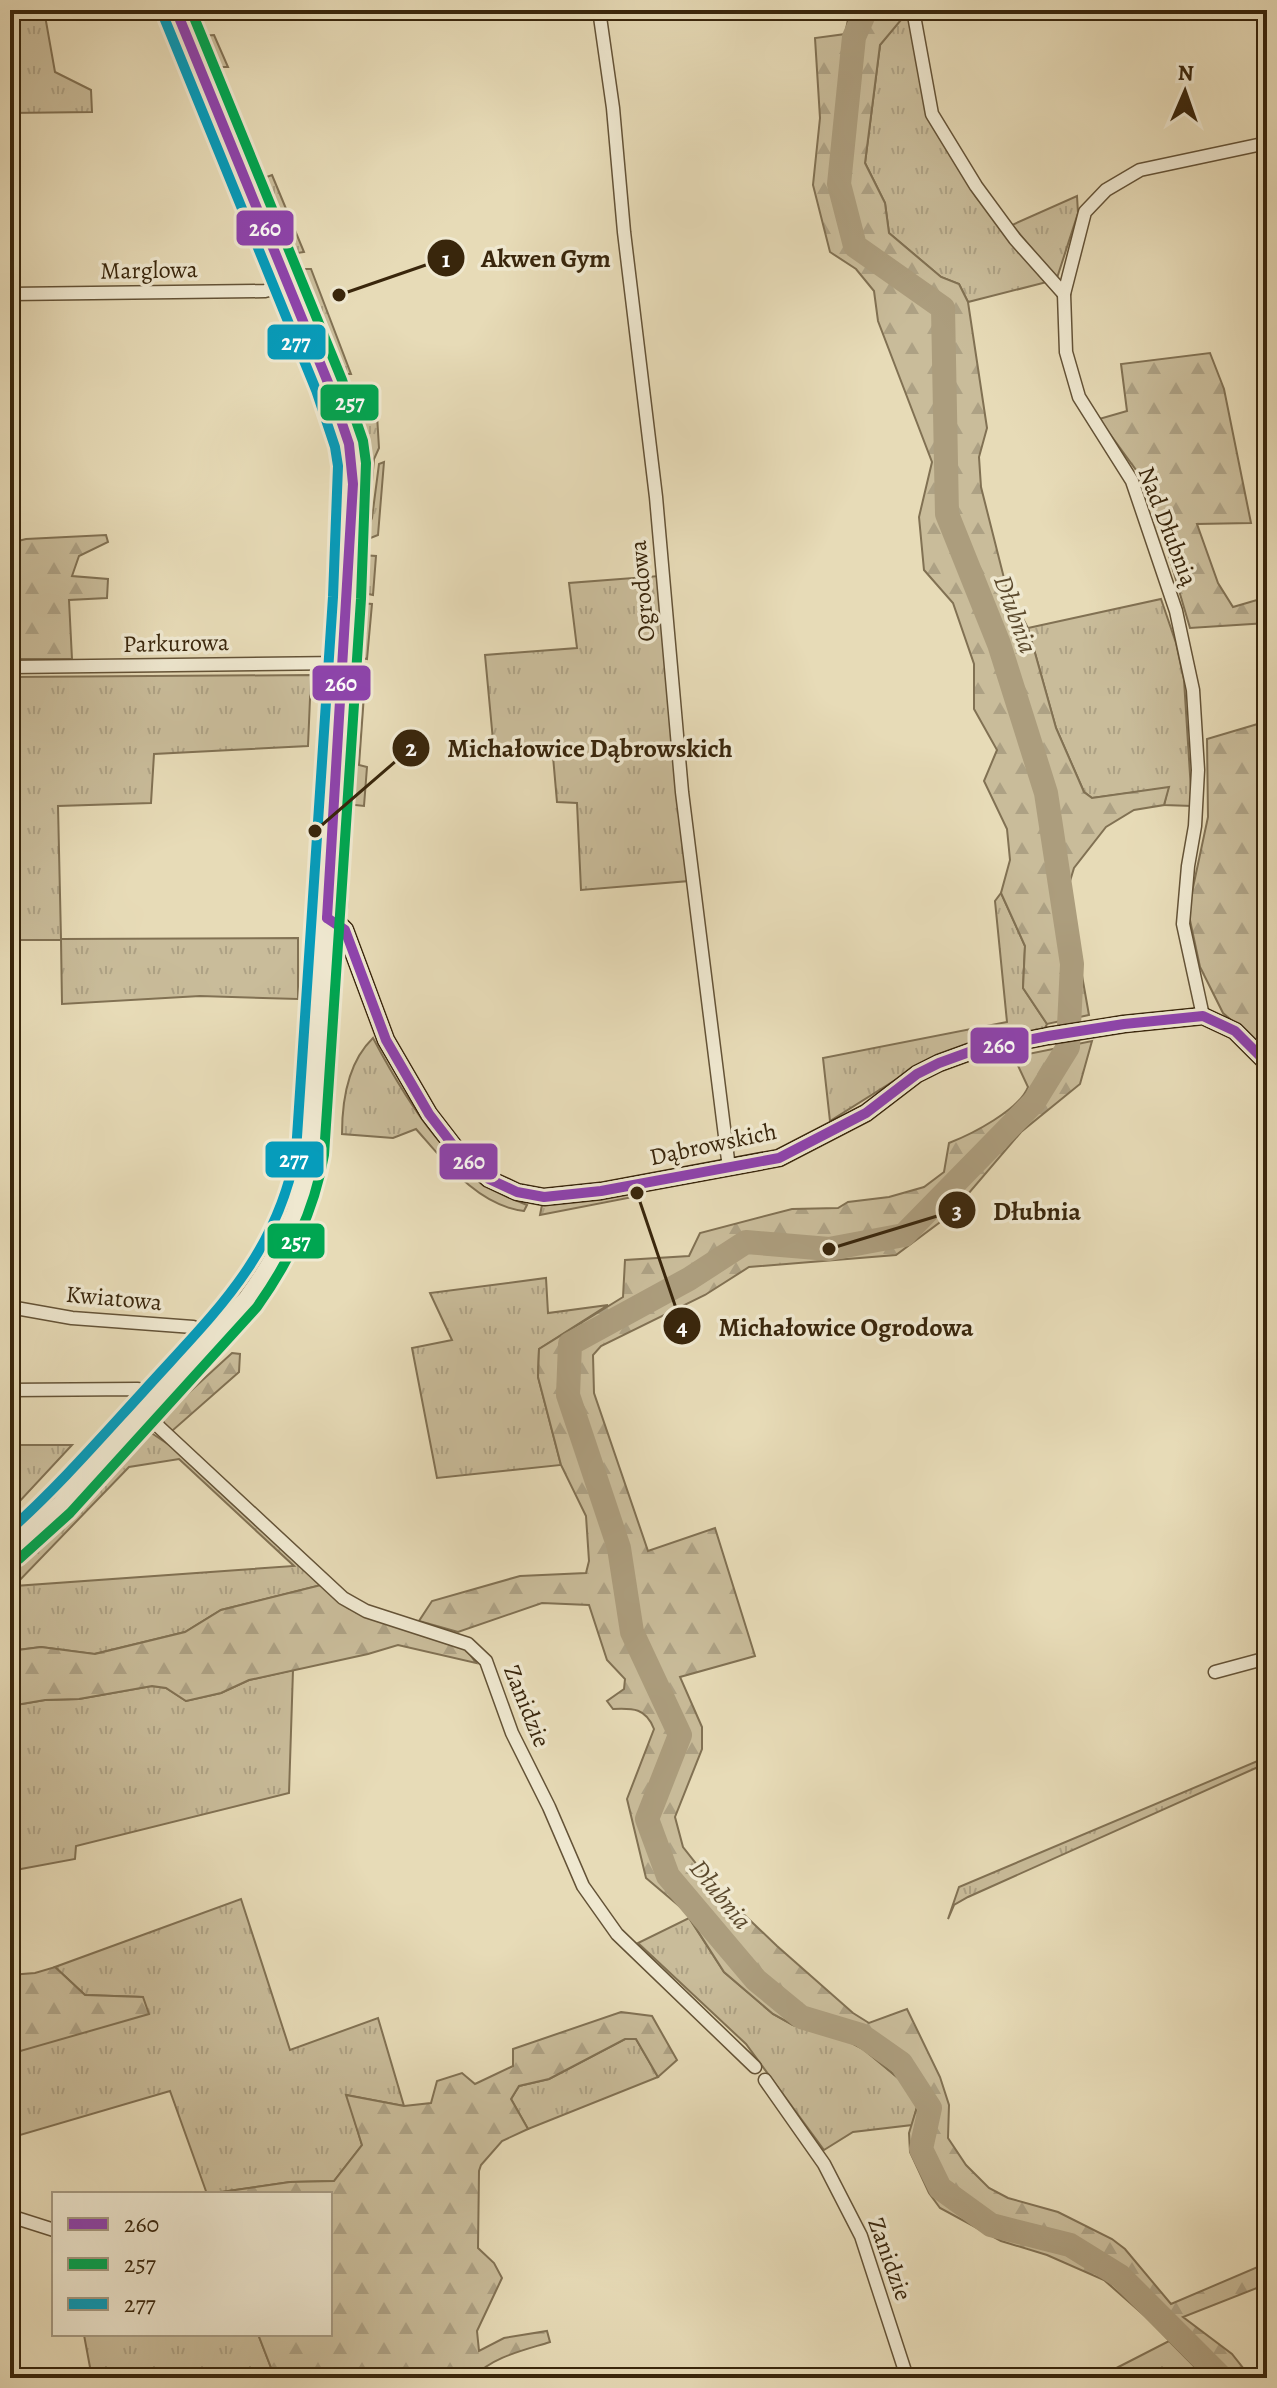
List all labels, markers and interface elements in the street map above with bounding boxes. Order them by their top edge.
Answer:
north arrow [1145,52,1225,132]
text: N [1177,58,1194,88]
line badge: 260 [235,209,295,247]
text: 260 [249,214,281,244]
callout: Akwen Gym [426,233,627,283]
text: Akwen Gym [480,241,611,276]
text: 1 [442,243,451,275]
street label: Marglowa [100,253,199,287]
line badge: 277 [266,323,327,361]
text: 277 [281,328,311,358]
line badge: 257 [319,383,380,422]
text: 257 [335,388,365,418]
street label: Nad Dłubnią [1131,462,1206,591]
street label: Ogrodowa [622,538,662,643]
water label: Dłubnia [985,570,1046,658]
street label: Parkurowa [123,626,230,660]
line badge: 260 [311,664,372,702]
text: 260 [325,669,357,699]
callout: Michałowice Dąbrowskich [391,723,749,773]
text: Michałowice Dąbrowskich [447,731,733,766]
text: 2 [405,732,417,764]
line badge: 260 [969,1026,1030,1065]
text: 260 [983,1031,1015,1061]
street label: Dąbrowskich [647,1115,780,1173]
line badge: 277 [264,1140,325,1179]
line badge: 260 [438,1142,499,1181]
text: 277 [279,1145,309,1175]
text: 260 [453,1147,485,1177]
callout: Dłubnia [937,1185,1097,1235]
text: Dłubnia [993,1194,1082,1229]
text: 3 [952,1195,962,1227]
line badge: 257 [266,1222,326,1260]
text: 257 [281,1227,311,1257]
street label: Kwiatowa [65,1278,164,1318]
callout: Michałowice Ogrodowa [662,1301,989,1351]
text: Michałowice Ogrodowa [718,1310,974,1345]
text: 4 [676,1311,688,1343]
street label: Zanidzie [496,1660,558,1752]
water label: Dłubnia [682,1852,760,1937]
legend [52,2192,332,2336]
text: 260 [124,2208,159,2240]
street label: Zanidzie [860,2213,920,2305]
text: 257 [124,2248,157,2280]
text: 277 [124,2288,156,2320]

